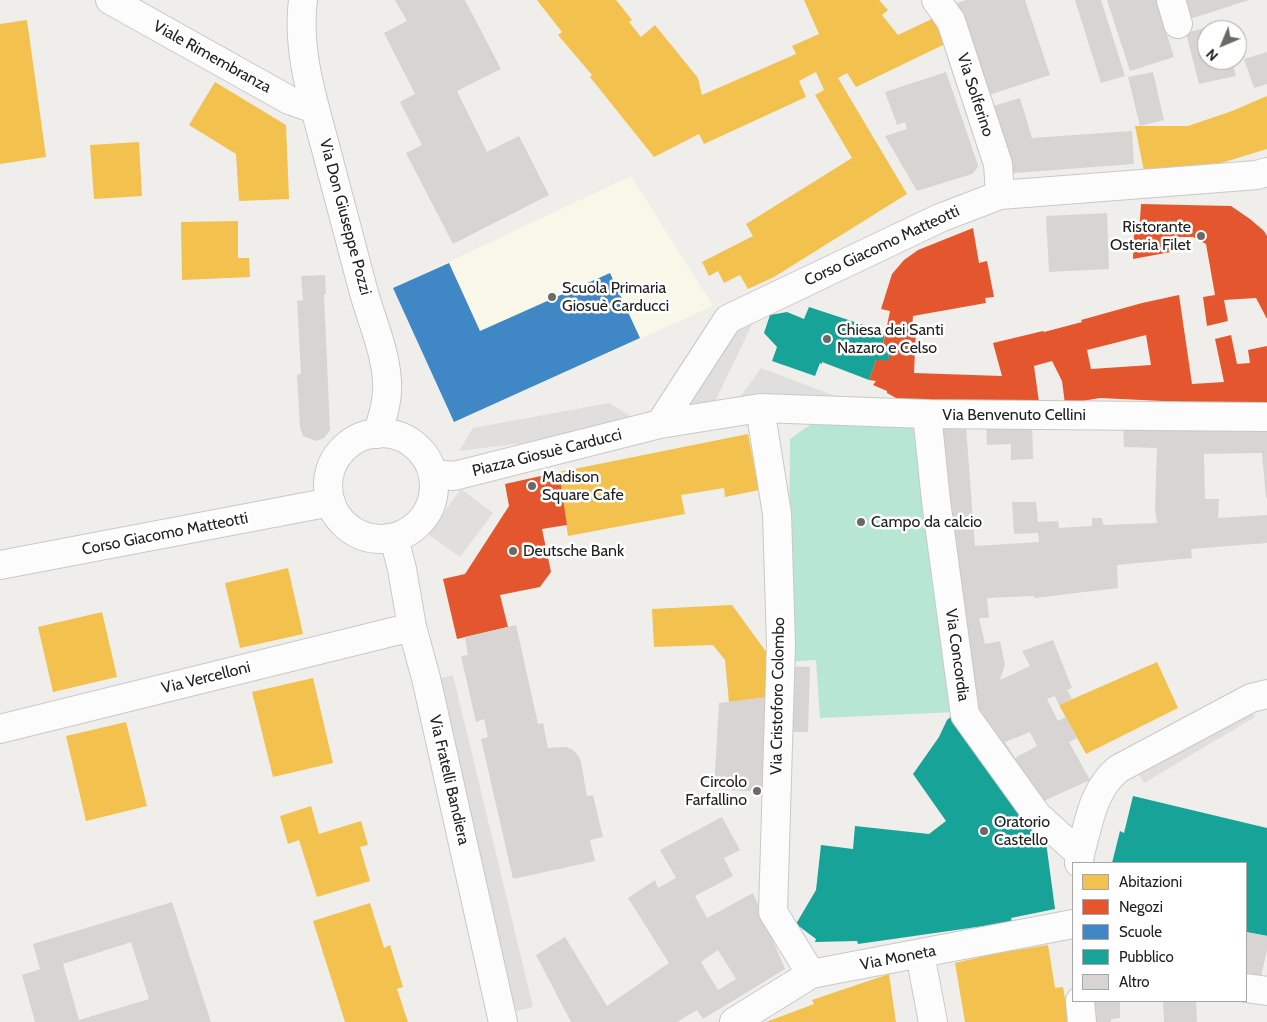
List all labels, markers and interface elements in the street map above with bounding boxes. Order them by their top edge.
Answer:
street label: Viale Rimembranza [150,17,274,97]
north arrow [1197,20,1247,70]
text: N [1202,45,1222,65]
street label: Via Solferino [952,51,998,139]
street label: Via Don Giuseppe Pozzi [315,137,375,297]
street label: Corso Giacomo Matteotti [801,202,963,290]
place label: Ristorante Osteria Filet [1110,217,1191,255]
marker: Ristorante Osteria Filet [1195,230,1207,242]
place label: Scuola Primaria Giosuè Carducci [562,278,669,316]
marker: Scuola Primaria Giosuè Carducci [546,291,558,303]
place label: Chiesa dei Santi Nazaro e Celso [837,320,944,358]
marker: Chiesa dei Santi Nazaro e Celso [821,333,833,345]
street label: Via Benvenuto Cellini [942,405,1086,425]
street label: Piazza Giosuè Carducci [470,425,624,481]
place label: Madison Square Cafe [542,467,624,505]
marker: Madison Square Cafe [526,480,538,492]
street label: Corso Giacomo Matteotti [80,508,250,560]
place label: Campo da calcio [871,512,982,532]
marker: Campo da calcio [855,516,867,528]
place label: Deutsche Bank [523,541,624,561]
marker: Deutsche Bank [507,545,519,557]
street label: Via Concordia [941,607,973,703]
street label: Via Cristoforo Colombo [767,617,789,775]
street label: Via Vercelloni [160,658,252,698]
street label: Via Fratelli Bandiera [425,713,473,847]
place label: Circolo Farfallino [685,772,747,810]
marker: Circolo Farfallino [751,785,763,797]
place label: Oratorio Castello [994,812,1050,850]
marker: Oratorio Castello [978,825,990,837]
legend [1072,862,1247,1002]
text: Abitazioni [1119,873,1182,891]
text: Negozi [1119,898,1163,916]
text: Scuole [1119,923,1162,941]
street label: Via Moneta [858,941,938,975]
text: Pubblico [1119,948,1174,966]
text: Altro [1119,973,1149,991]

